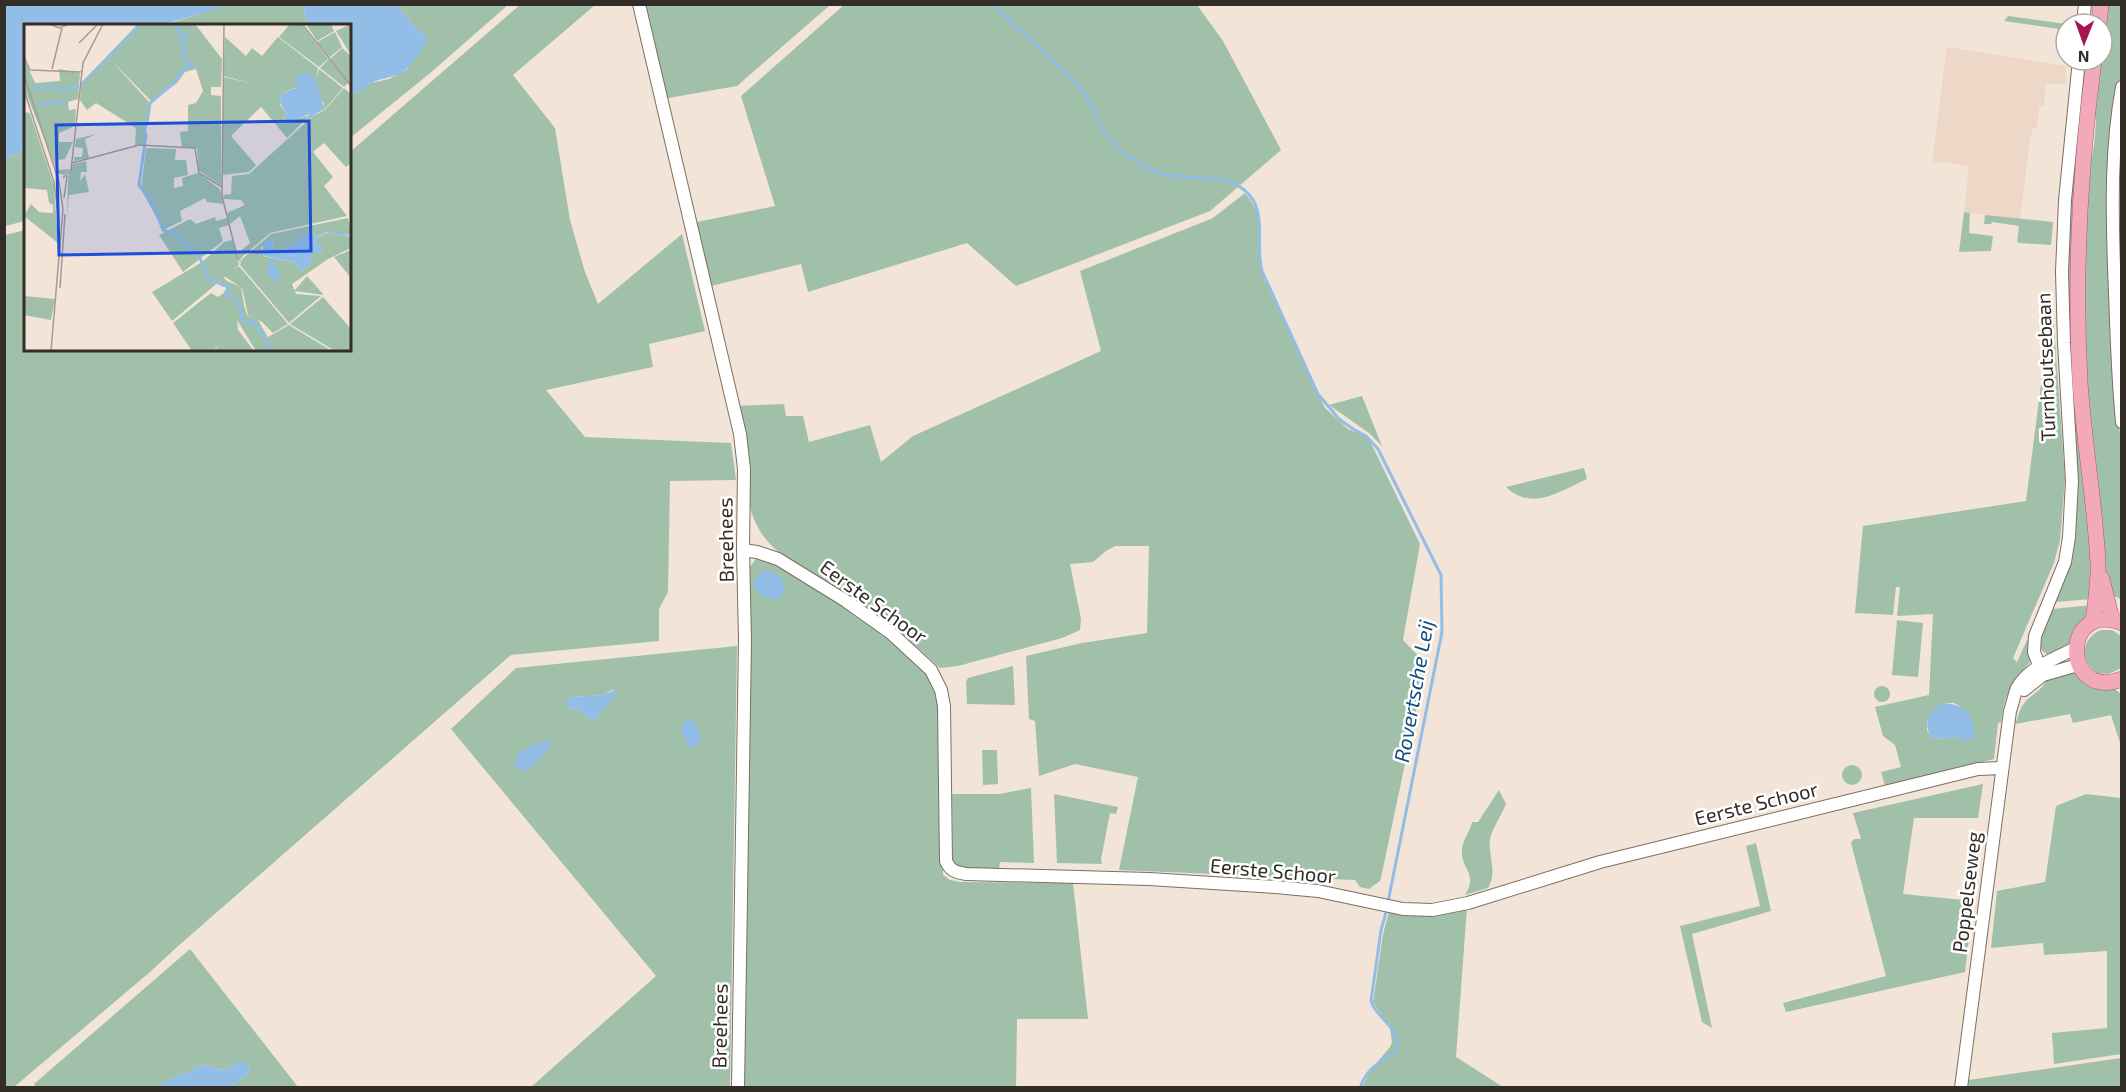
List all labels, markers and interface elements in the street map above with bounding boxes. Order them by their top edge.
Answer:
north arrow [2054,12,2114,72]
inset map [24,24,351,351]
text: N [2078,48,2090,67]
street label: Turnhoutsebaan [2030,292,2060,442]
street label: Breehees [712,497,738,583]
street label: Eerste Schoor [816,554,932,648]
water label: Rovertsche Leij [1388,618,1439,764]
street label: Eerste Schoor [1692,776,1820,830]
street label: Poppelseweg [1947,830,1985,954]
street label: Eerste Schoor [1209,853,1337,887]
street label: Breehees [706,983,732,1069]

